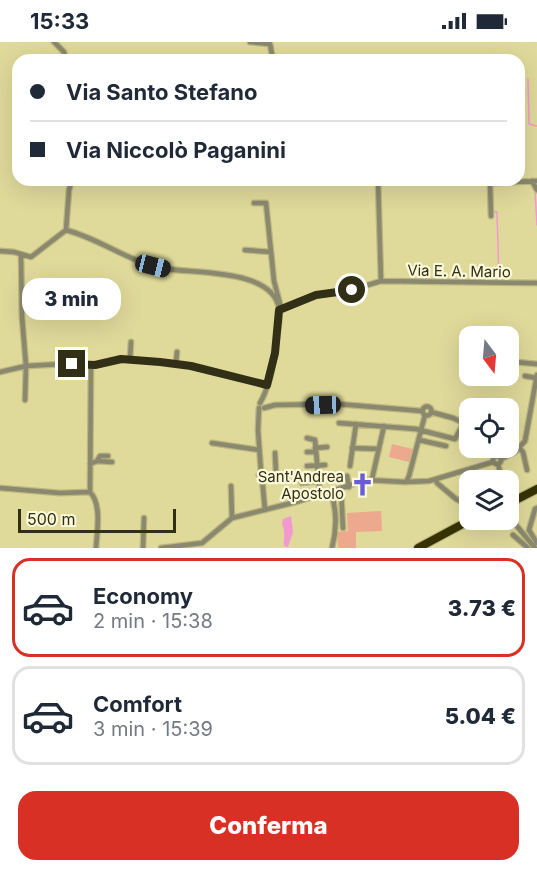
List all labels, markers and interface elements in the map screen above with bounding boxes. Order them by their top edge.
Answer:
text: 15:33 [30,8,89,34]
text: Via Santo Stefano [66,79,257,105]
text: Via Niccolò Paganini [66,137,286,163]
car [133,253,173,279]
street label: Via E. A. Mario [407,261,511,281]
route start [338,276,365,303]
callout: 3 min [22,277,122,319]
text: 3 min [44,287,99,311]
north arrow [459,326,519,386]
map controls [459,326,519,530]
route end [58,350,85,377]
car [305,395,341,415]
button: locate [459,398,519,458]
place label: Sant'Andrea Apostolo [258,467,344,503]
button: layers [459,470,519,530]
church icon: Sant'Andrea Apostolo [349,472,375,498]
scale bar [18,506,176,534]
text: 500 m [27,509,75,529]
icon: car [21,581,75,635]
text: Economy [93,583,193,609]
text: 3.73 € [448,595,516,621]
text: 2 min · 15:38 [93,609,213,633]
icon: car [21,689,75,743]
text: Comfort [93,691,182,717]
text: 5.04 € [445,703,516,729]
text: 3 min · 15:39 [93,717,213,741]
button: Conferma [18,791,519,860]

